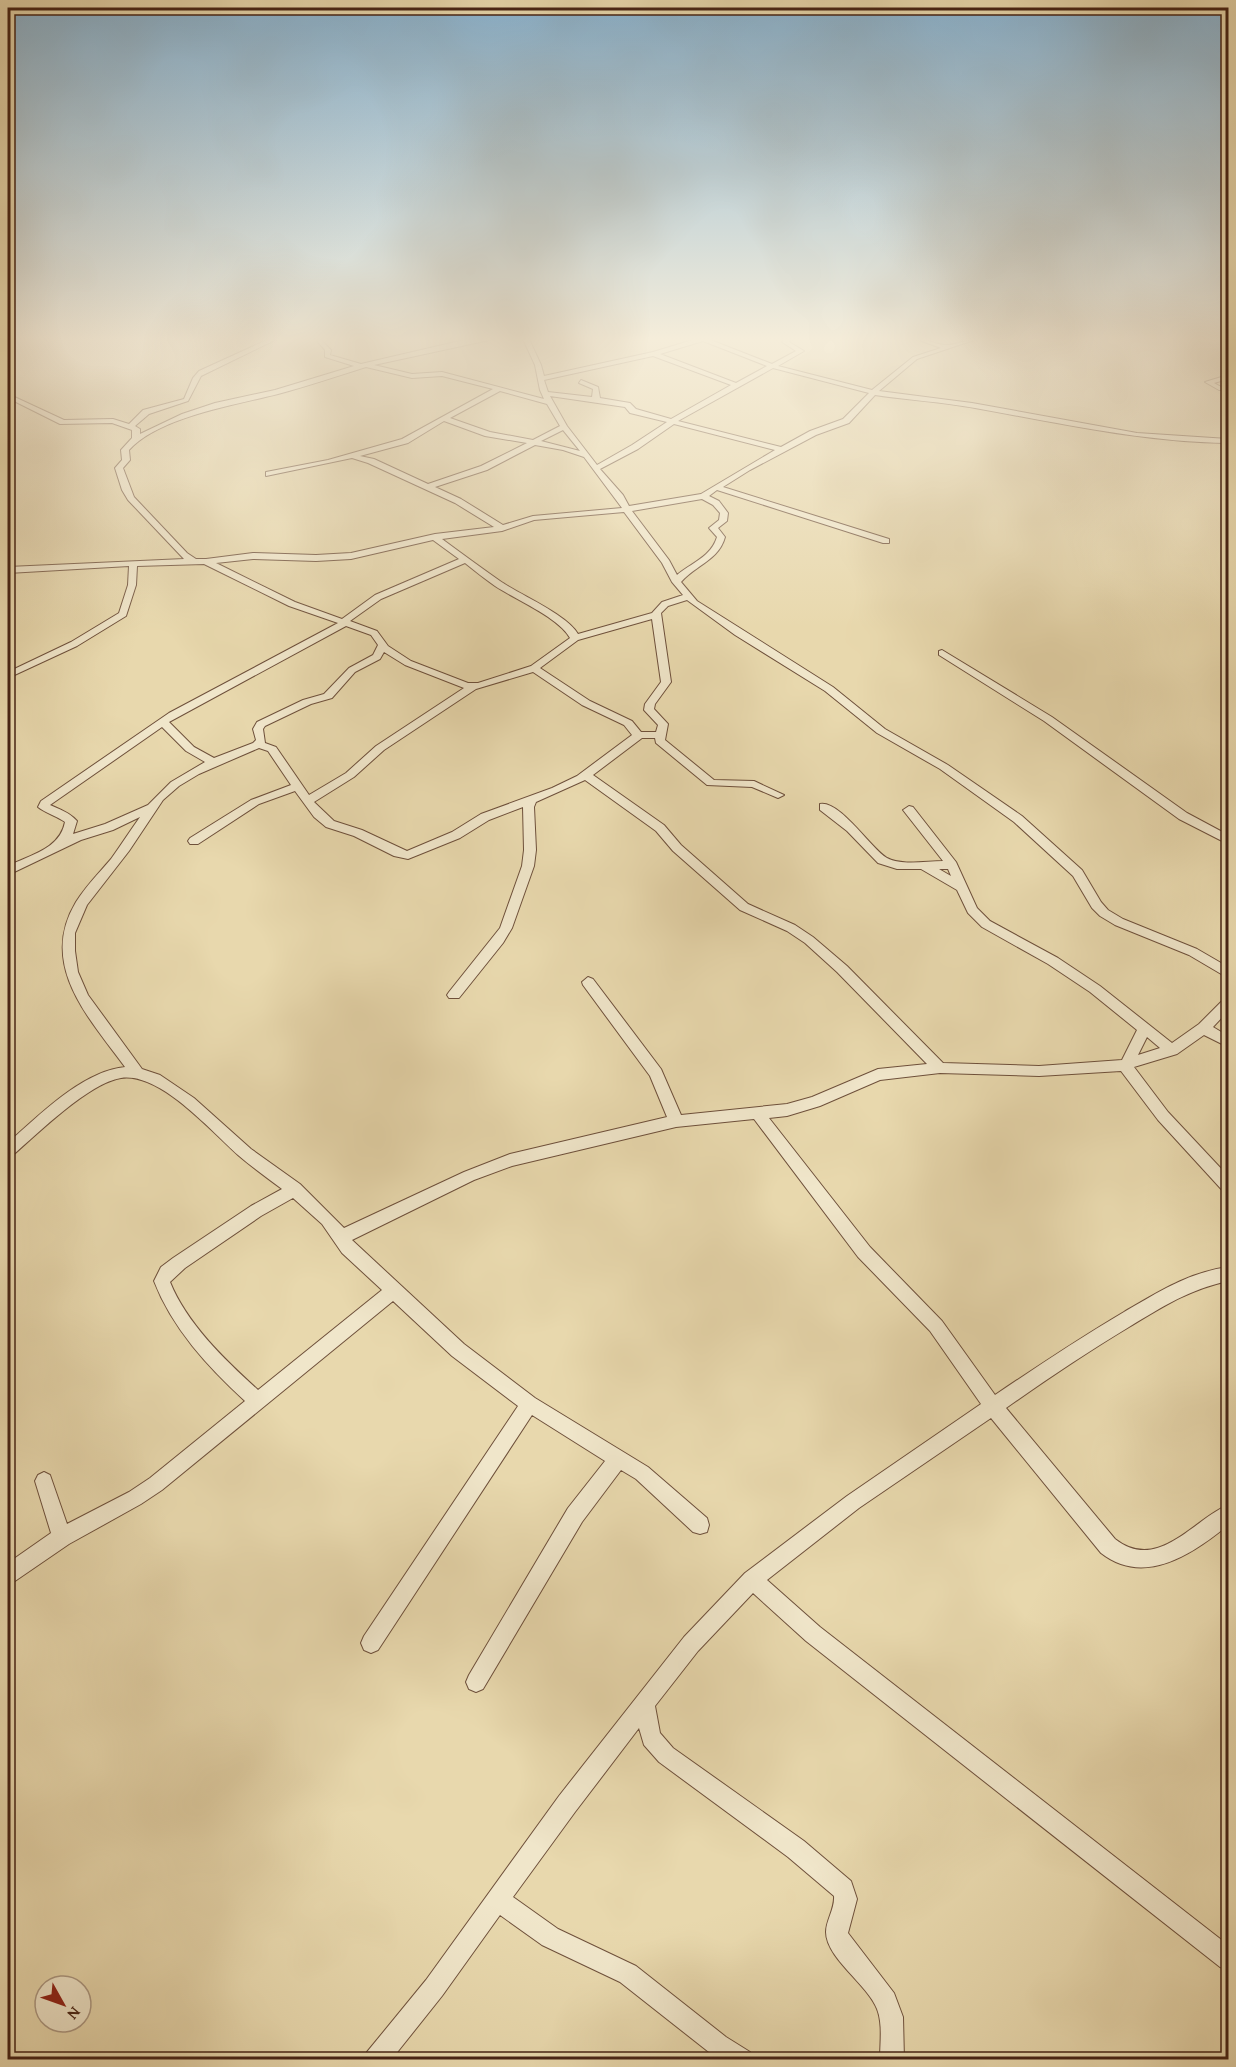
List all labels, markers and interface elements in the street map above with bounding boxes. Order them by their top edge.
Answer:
north arrow [33,1974,93,2034]
text: N [62,2002,87,2026]

